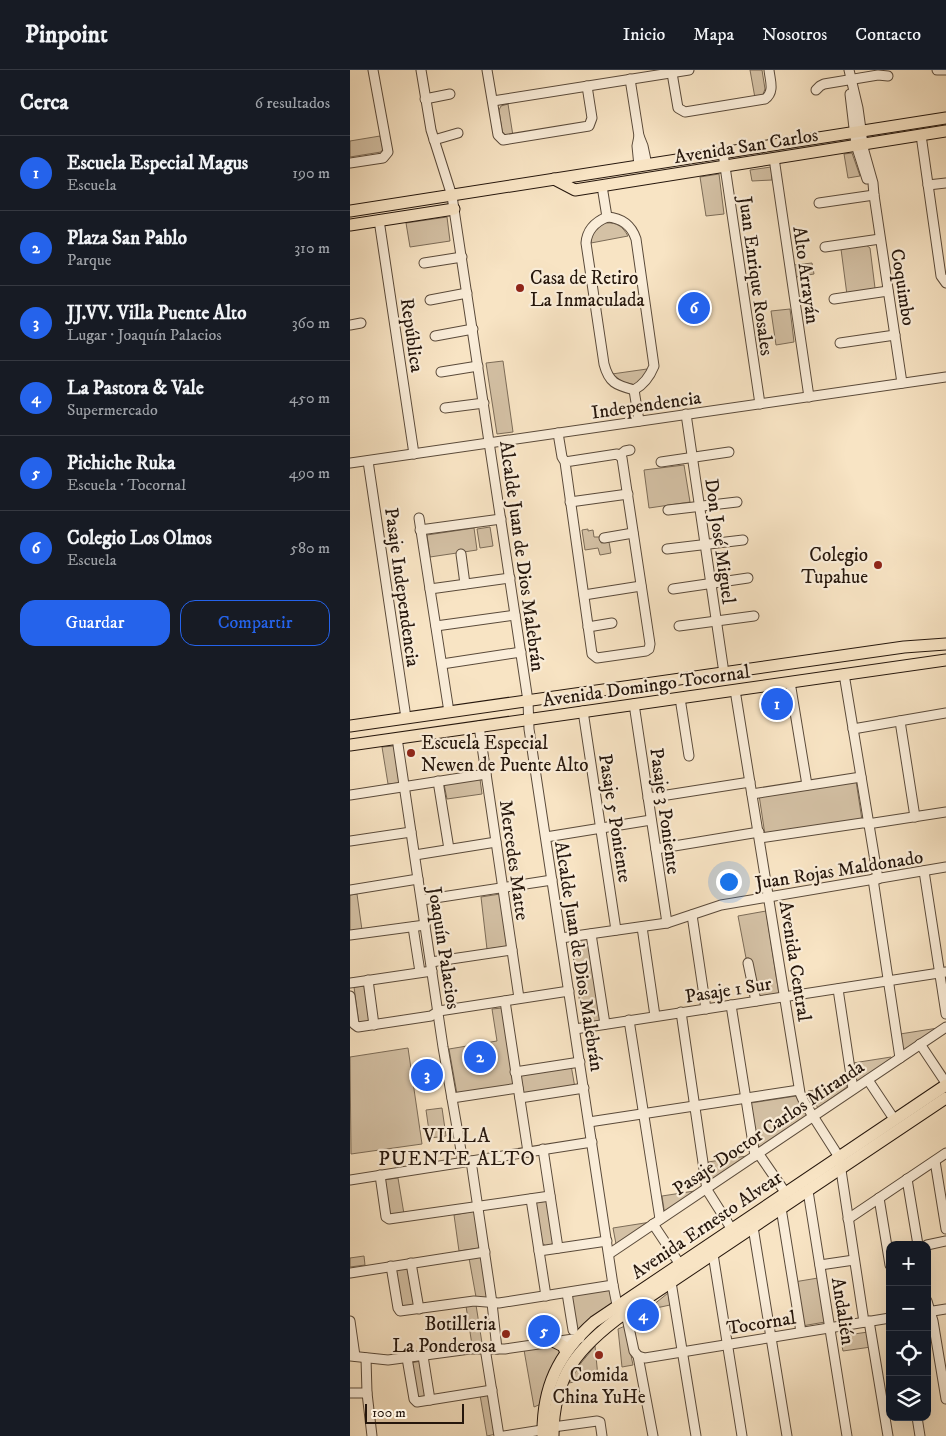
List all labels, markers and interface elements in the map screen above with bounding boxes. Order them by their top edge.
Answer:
text: Pinpoint [25,20,108,50]
text: Inicio [623,24,665,46]
text: Mapa [693,24,734,46]
text: Nosotros [762,24,827,46]
text: Contacto [855,24,921,46]
text: Cerca [20,90,68,116]
text: 6 resultados [255,93,330,113]
street label: Avenida San Carlos [673,124,820,169]
text: Escuela Especial Magus [67,152,248,175]
text: 1 [33,163,39,183]
text: 190 m [292,163,330,183]
text: Escuela [67,175,117,195]
street label: Juan Enrique Rosales [732,193,778,357]
street label: Alto Arrayán [787,225,824,326]
text: Plaza San Pablo [67,227,187,250]
text: 2 [32,238,40,258]
text: 310 m [294,238,330,258]
street label: Coquimbo [884,247,920,328]
text: Parque [67,250,111,270]
place label: Casa de Retiro La Inmaculada [530,267,645,312]
marker: Casa de Retiro La Inmaculada [514,282,526,294]
pin: 6 [678,289,710,327]
street label: República [395,297,428,374]
text: JJ.VV. Villa Puente Alto [67,302,246,325]
text: 3 [33,313,39,333]
text: 360 m [292,313,330,333]
text: Lugar · Joaquín Palacios [67,325,222,345]
text: La Pastora & Vale [67,377,204,400]
street label: Independencia [590,386,703,425]
text: 4 [31,388,41,408]
text: 450 m [289,388,330,408]
text: Supermercado [67,400,158,420]
street label: Alcalde Juan de Dios Malebrán [494,439,549,673]
text: Pichiche Ruka [67,452,175,475]
text: 5 [32,463,40,483]
text: 490 m [289,463,330,483]
text: Escuela · Tocornal [67,475,186,495]
street label: Don José Miguel [699,477,740,606]
street label: Pasaje Independencia [379,506,424,668]
text: Colegio Los Olmos [67,527,212,550]
text: 6 [32,538,40,558]
text: 580 m [290,538,330,558]
place label: Colegio Tupahue [801,544,868,589]
text: Escuela [67,550,117,570]
marker: Colegio Tupahue [872,559,884,571]
button: Guardar [20,600,170,646]
button: Compartir [180,600,330,646]
street label: Avenida Domingo Tocornal [541,661,752,712]
pin: 1 [761,685,793,723]
place label: Escuela Especial Newen de Puente Alto [421,732,588,777]
street label: Pasaje 3 Poniente [644,746,685,876]
marker: Escuela Especial Newen de Puente Alto [405,747,417,759]
street label: Pasaje 5 Poniente [593,752,636,884]
street label: Mercedes Matte [494,799,533,922]
street label: Alcalde Juan de Dios Malebrán [549,840,608,1073]
street label: Juan Rojas Maldonado [752,846,925,895]
your location [716,869,742,895]
street label: Joaquín Palacios [421,883,465,1011]
street label: Avenida Central [774,899,815,1023]
street label: Pasaje 1 Sur [683,972,773,1009]
pin: 2 [464,1038,496,1076]
pin: 3 [411,1056,443,1094]
street label: Pasaje Doctor Carlos Miranda [669,1056,869,1201]
district label: VILLA PUENTE ALTO [378,1124,536,1172]
street label: Avenida Ernesto Alvear [627,1166,787,1284]
map controls [886,1241,931,1421]
button: + [886,1241,931,1286]
street label: Andalién [826,1276,859,1347]
button: − [886,1286,931,1331]
pin: 4 [627,1296,659,1334]
street label: Tocornal [725,1307,798,1340]
pin: 5 [528,1312,560,1350]
place label: Botilleria La Ponderosa [392,1313,496,1358]
marker: Botilleria La Ponderosa [500,1328,512,1340]
button: locate [886,1331,931,1376]
marker: Comida China YuHe [593,1349,605,1361]
place label: Comida China YuHe [552,1364,646,1409]
button: layers [886,1376,931,1421]
scale bar [365,1401,464,1424]
text: 100 m [372,1404,406,1422]

